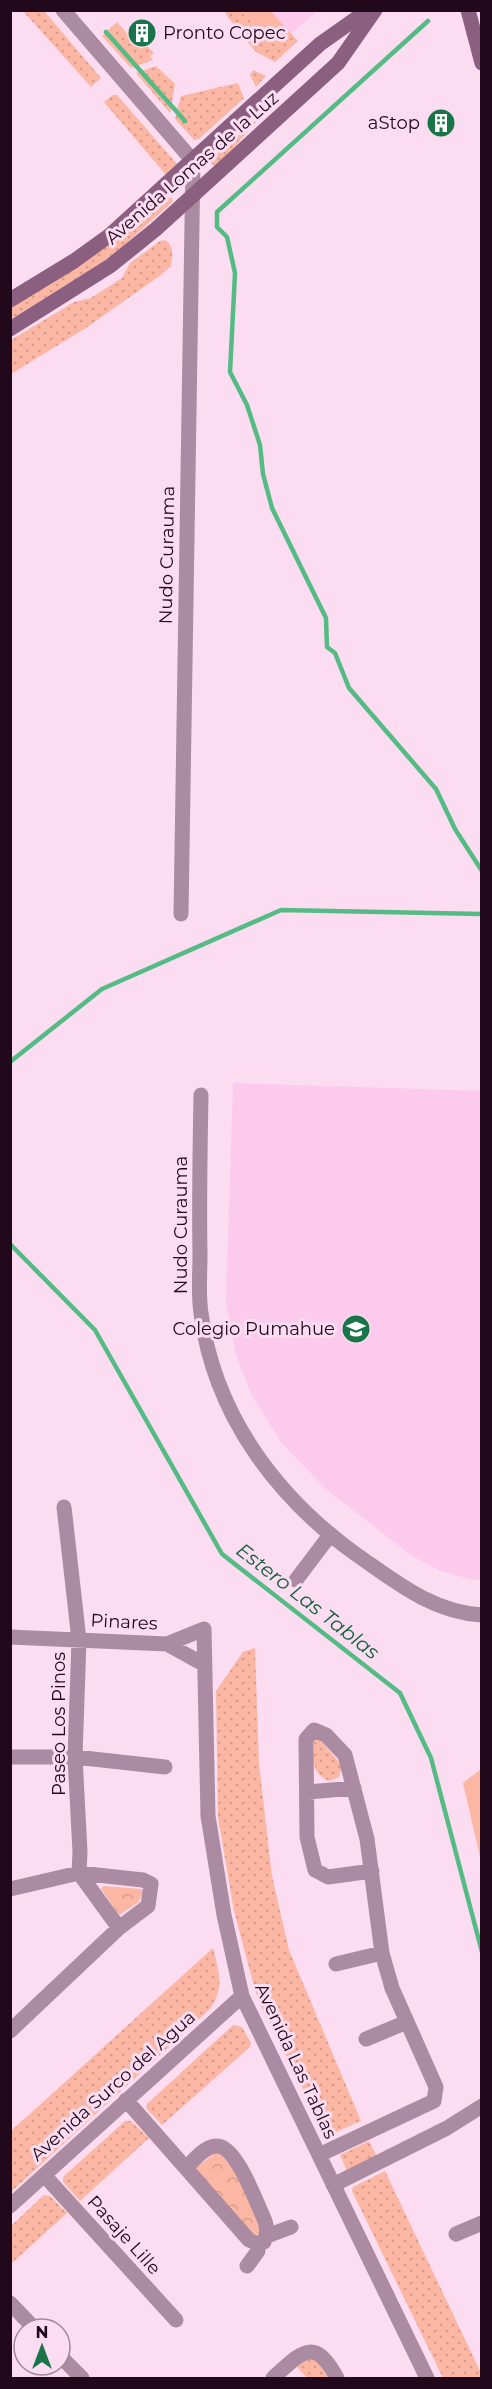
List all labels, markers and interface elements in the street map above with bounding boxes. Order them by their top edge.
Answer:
building icon: Pronto Copec [126,17,158,49]
place label: Pronto Copec [163,22,286,44]
street label: Avenida Lomas de la Luz [101,87,283,249]
building icon: aStop [425,107,457,139]
place label: aStop [368,112,420,134]
street label: Nudo Curauma [155,486,179,624]
street label: Nudo Curauma [170,1156,192,1294]
school or university icon: Colegio Pumahue [340,1313,372,1345]
place label: Colegio Pumahue [173,1318,335,1340]
water label: Estero Las Tablas [232,1538,384,1664]
street label: Pinares [90,1609,158,1635]
street label: Paseo Los Pinos [48,1652,70,1796]
street label: Avenida Las Tablas [250,1980,342,2142]
street label: Avenida Surco del Agua [26,2006,200,2166]
street label: Pasaje Lille [83,2191,165,2279]
north arrow [12,2317,72,2377]
text: N [36,2323,48,2342]

